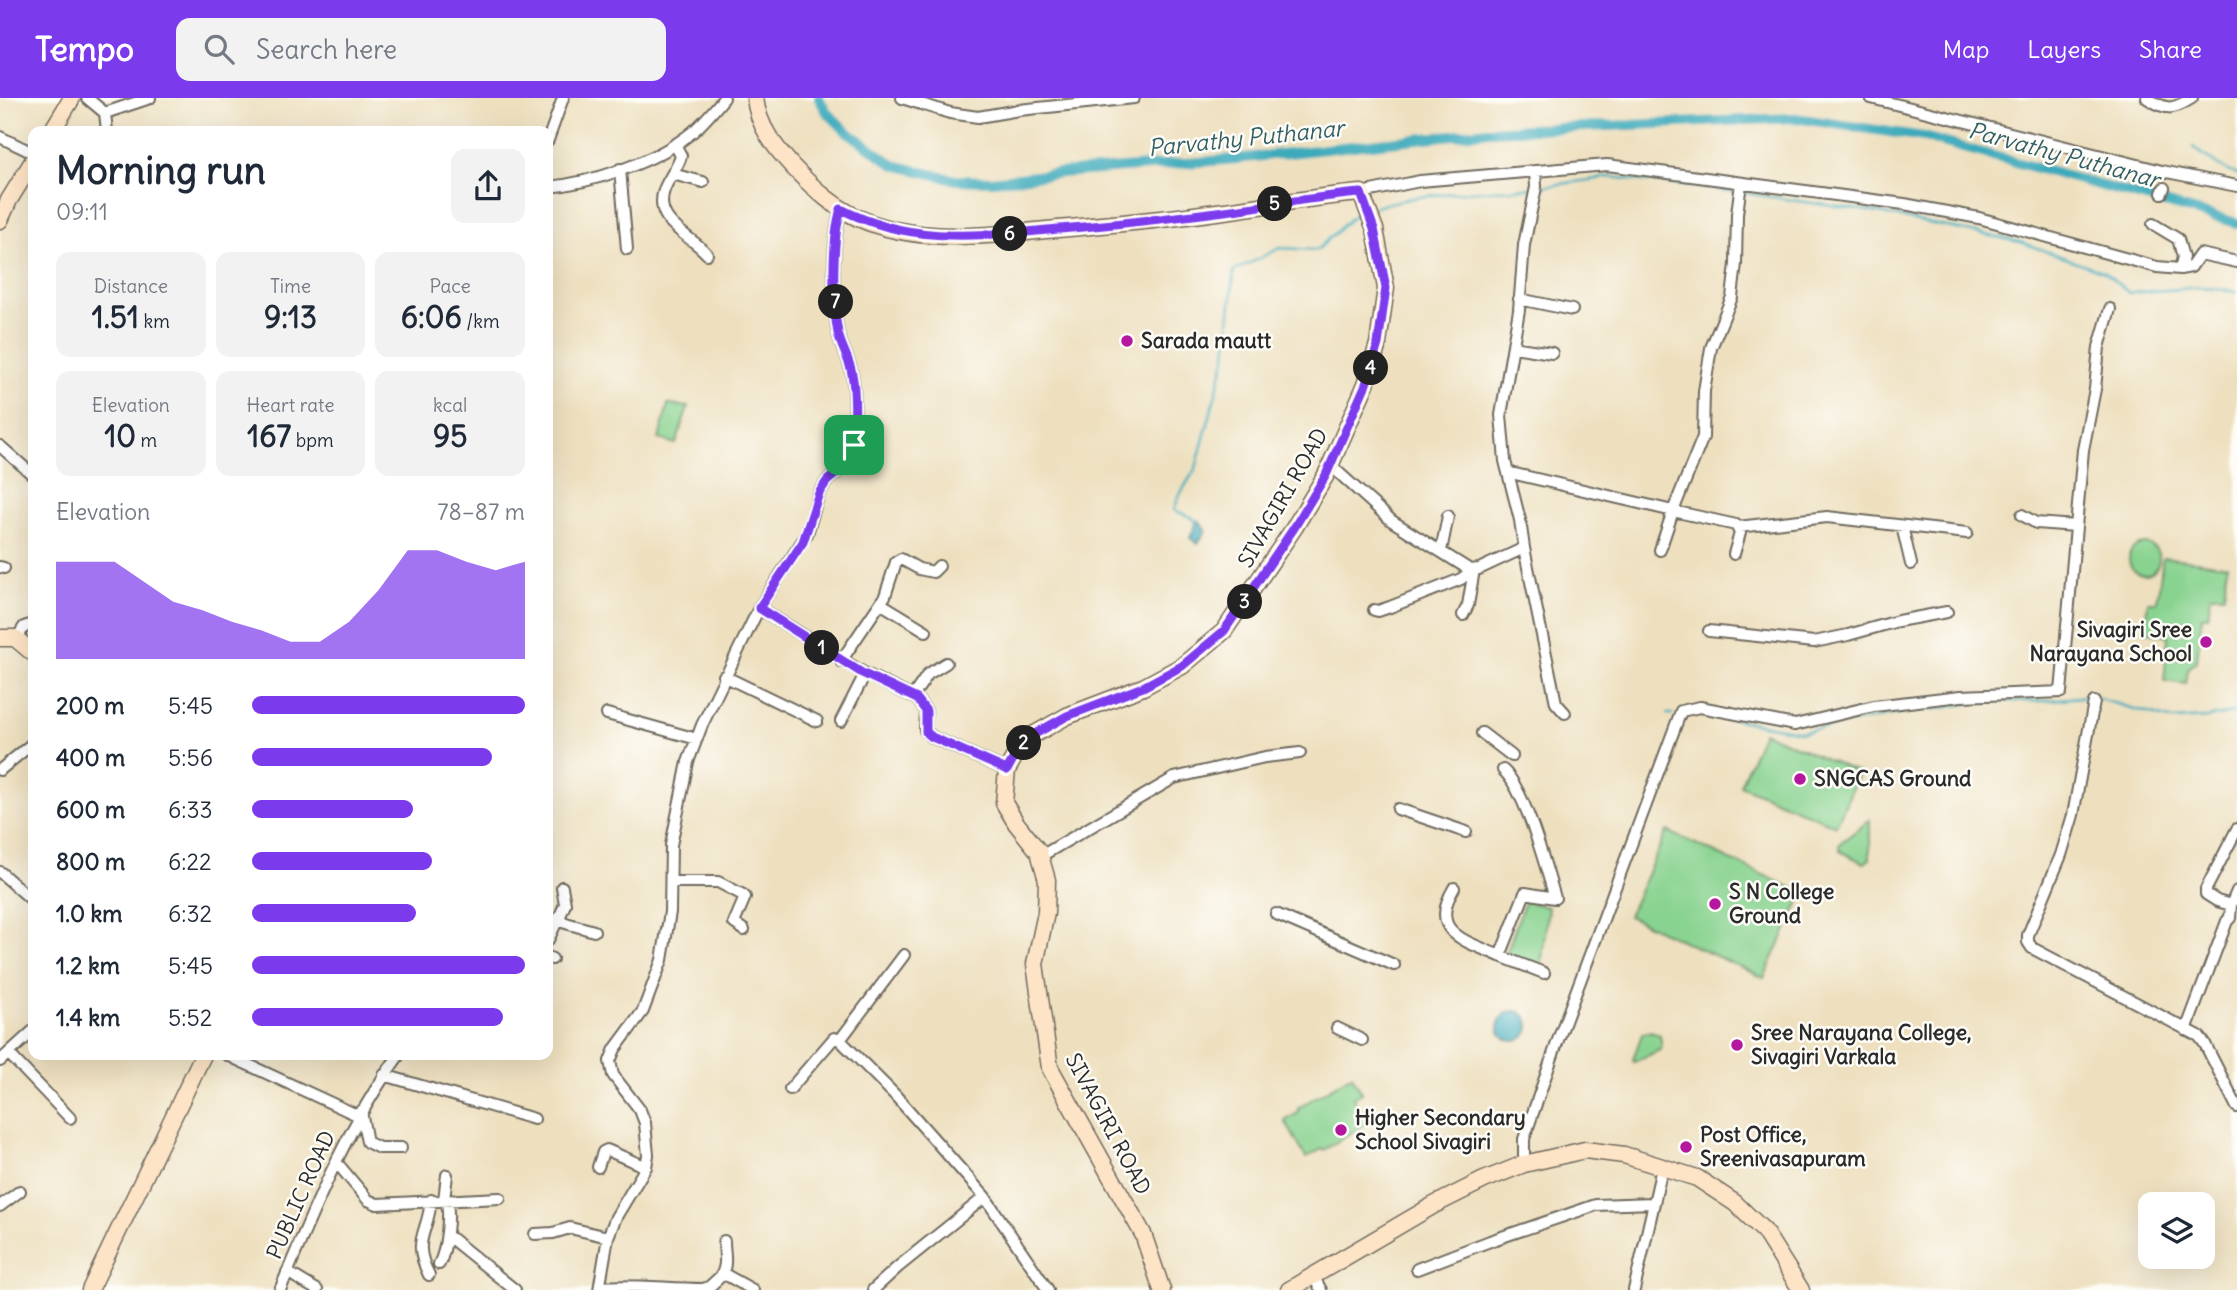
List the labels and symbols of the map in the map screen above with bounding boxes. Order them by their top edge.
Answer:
water label: Parvathy Puthanar [1147,113,1348,162]
water label: Parvathy Puthanar [1965,115,2165,195]
pin: 5 [1258,186,1292,222]
pin: 6 [992,216,1028,252]
pin: 7 [818,284,854,320]
place label: Sarada mautt [1141,327,1272,354]
marker: Sarada mautt [1119,333,1135,349]
pin: 4 [1354,350,1388,386]
pin [824,415,884,475]
street label: SIVAGIRI ROAD [1232,423,1333,572]
pin: 3 [1228,584,1262,620]
place label: Sivagiri Sree Narayana School [2030,616,2192,667]
pin: 1 [804,630,840,666]
marker: Sivagiri Sree Narayana School [2198,634,2214,650]
pin: 2 [1006,726,1042,760]
place label: SNGCAS Ground [1814,765,1972,792]
marker: SNGCAS Ground [1792,771,1808,787]
place label: S N College Ground [1729,878,1834,929]
marker: S N College Ground [1707,896,1723,912]
place label: Sree Narayana College, Sivagiri Varkala [1751,1019,1971,1070]
marker: Sree Narayana College, Sivagiri Varkala [1729,1037,1745,1053]
street label: SIVAGIRI ROAD [1060,1048,1157,1199]
place label: Higher Secondary School Sivagiri [1355,1104,1526,1155]
place label: Post Office, Sreenivasapuram [1700,1121,1866,1172]
marker: Higher Secondary School Sivagiri [1333,1122,1349,1138]
street label: PUBLIC ROAD [260,1126,341,1263]
marker: Post Office, Sreenivasapuram [1678,1139,1694,1155]

